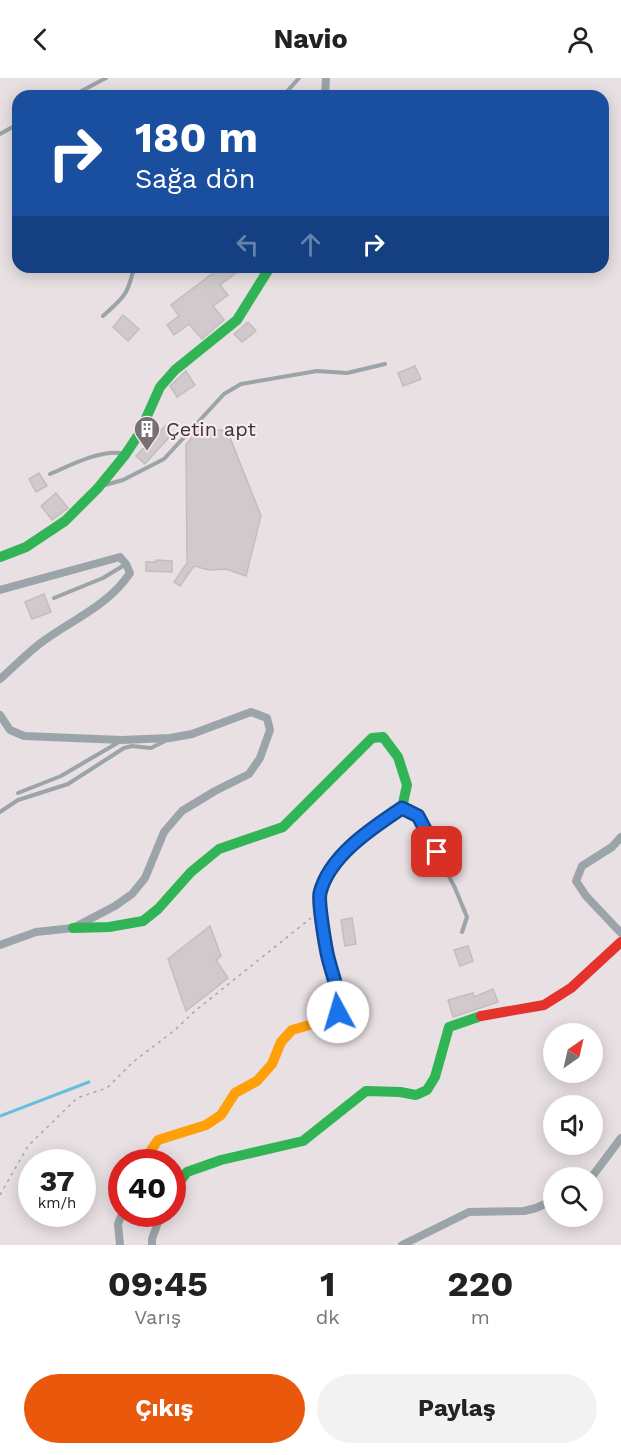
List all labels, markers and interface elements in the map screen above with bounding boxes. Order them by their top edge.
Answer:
icon: back [24,23,57,56]
text: Navio [273,23,348,55]
icon: person [564,23,597,56]
text: 180 m [135,113,258,162]
icon: right [36,114,114,192]
text: Sağa dön [135,163,255,195]
icon: left [231,228,264,261]
icon: ahead [294,228,327,261]
icon: right [357,228,390,261]
building icon: Çetin apt [132,414,162,452]
place label: Çetin apt [166,417,257,441]
pin [411,826,462,877]
icon: arrive [420,835,453,868]
position arrow [306,980,370,1044]
north arrow [543,1023,603,1083]
map controls [543,1023,603,1227]
button: sound [543,1095,603,1155]
speed limit sign: 40 [108,1149,186,1227]
text: 37 [39,1163,75,1198]
button: search [543,1167,603,1227]
text: km/h [38,1194,76,1212]
text: 09:45 [108,1263,208,1305]
text: 1 [320,1263,335,1305]
text: 220 [447,1263,513,1305]
text: Varış [134,1305,181,1329]
text: dk [316,1305,340,1329]
text: m [471,1305,490,1329]
button: Çıkış [24,1374,305,1443]
button: Paylaş [317,1374,597,1443]

